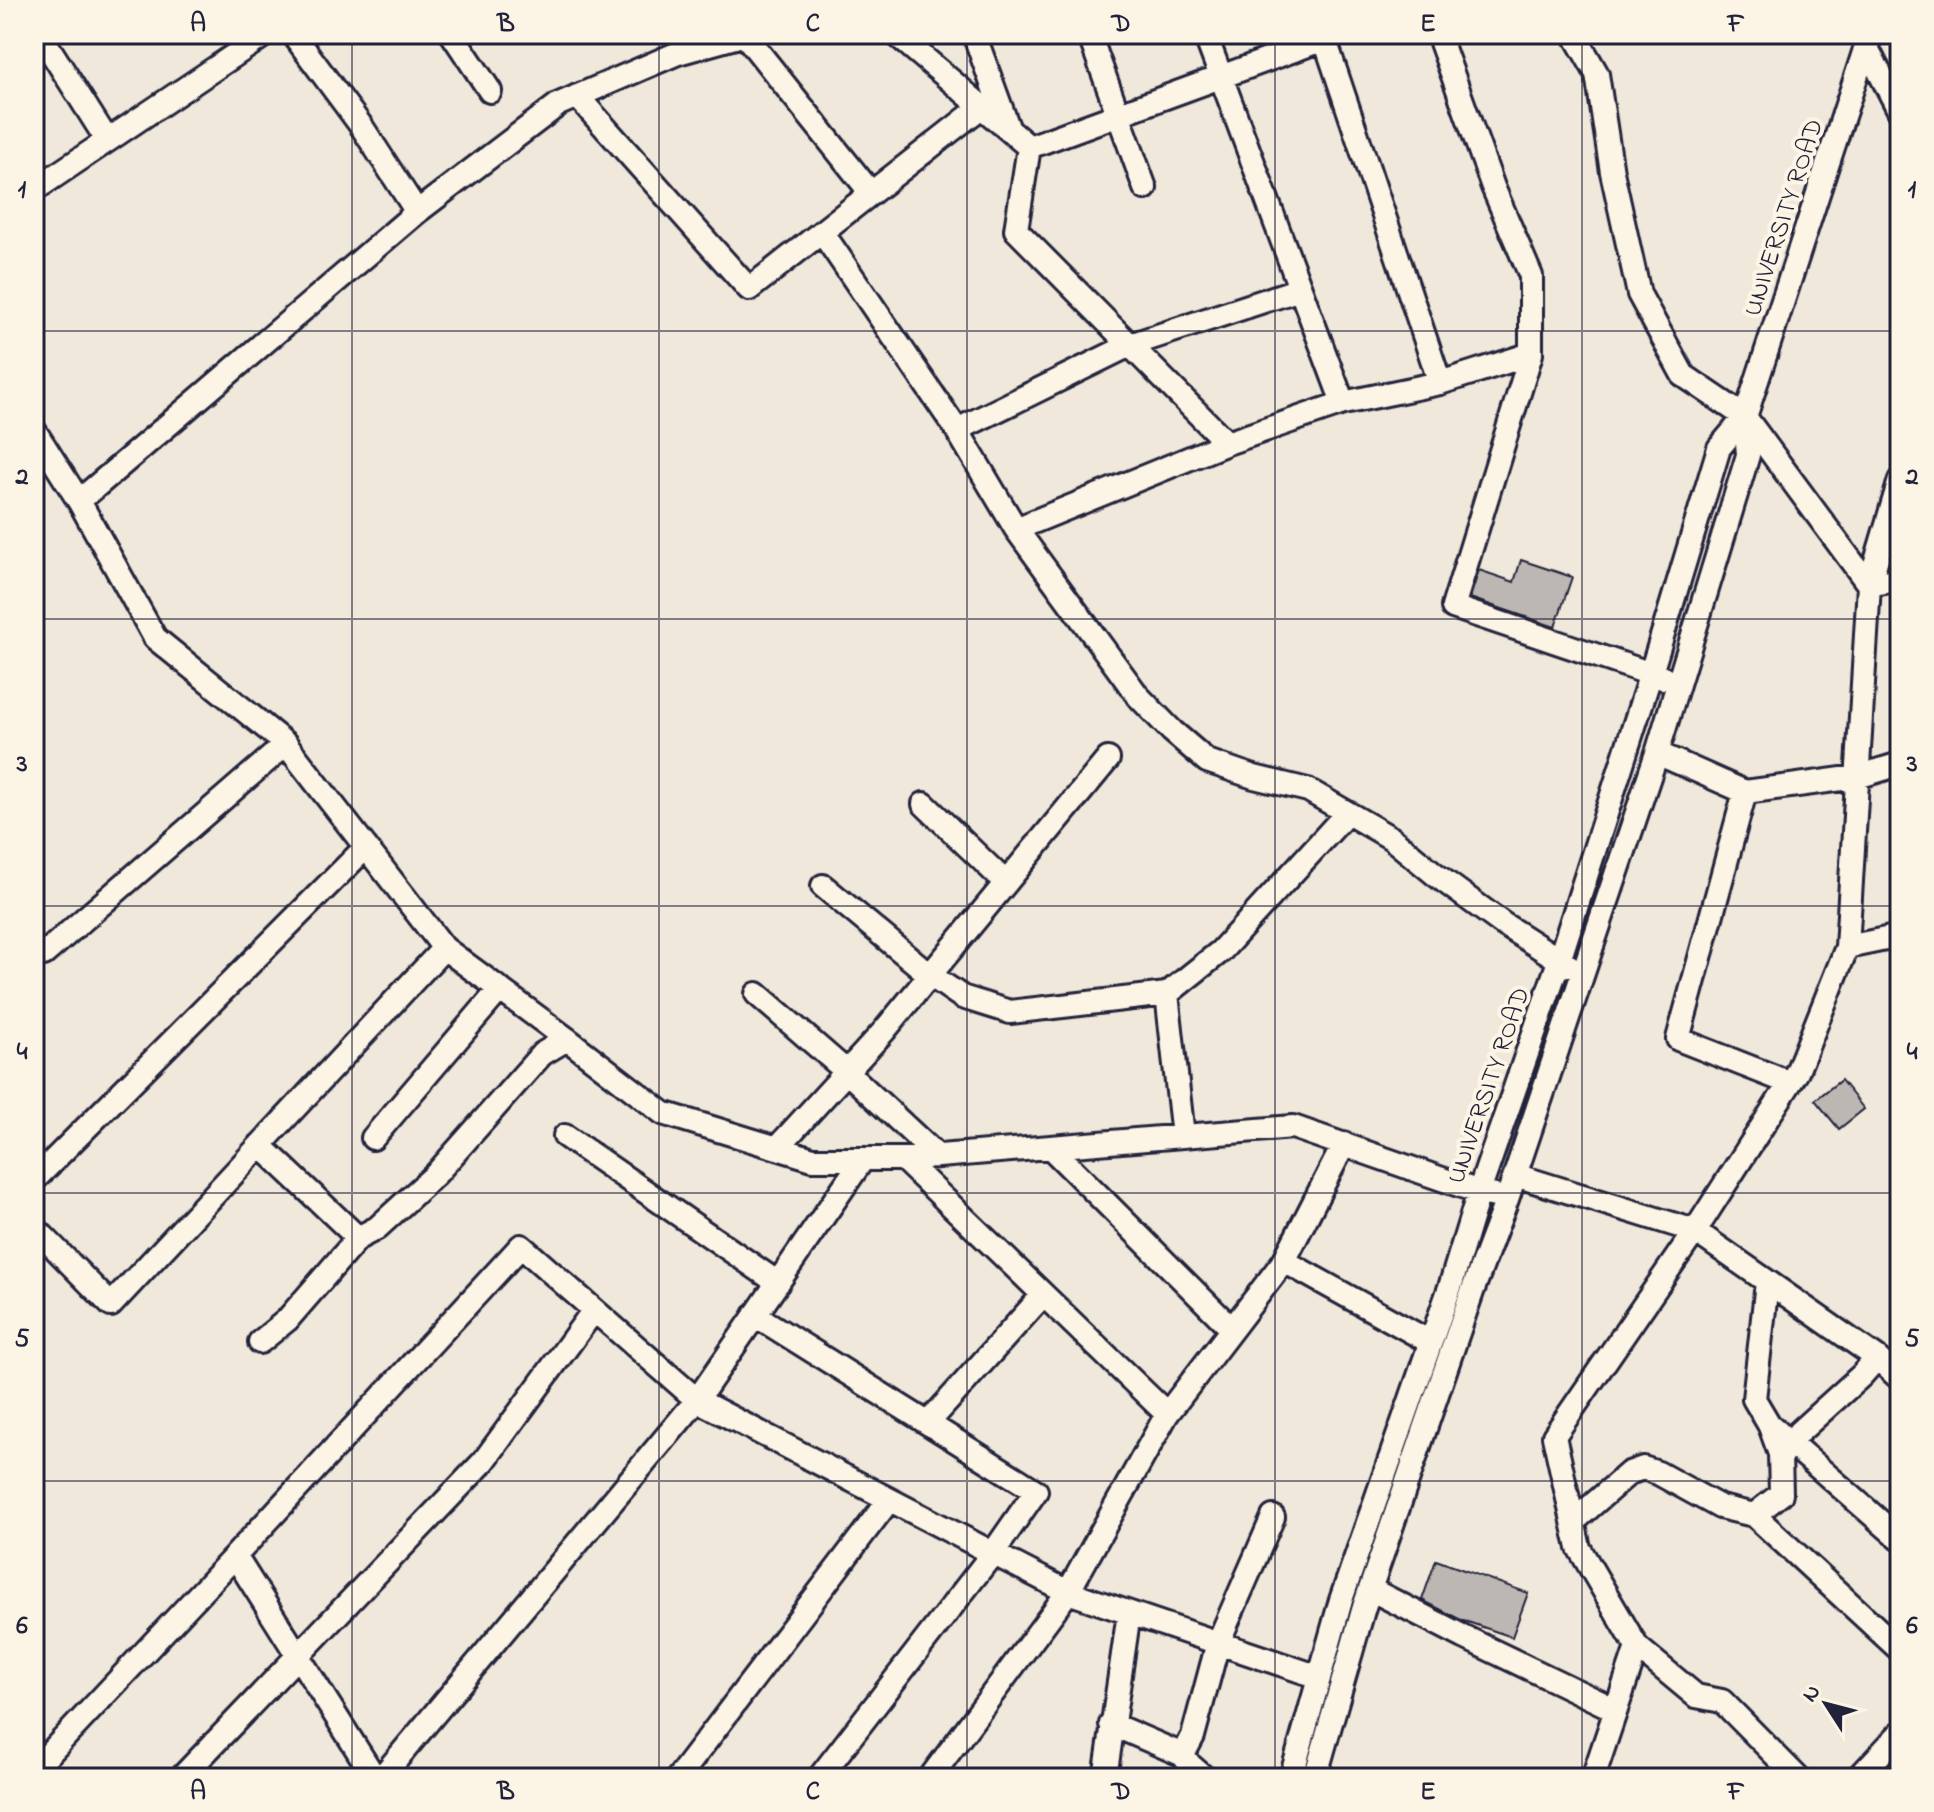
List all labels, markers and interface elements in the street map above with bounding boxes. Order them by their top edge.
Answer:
text: A [190,6,206,44]
text: B [496,6,515,44]
text: C [806,6,820,44]
text: D [1110,6,1131,44]
text: E [1420,6,1436,44]
text: F [1726,6,1745,44]
street label: UNIVERSITY ROAD [1735,114,1835,321]
text: 1 [18,172,27,210]
text: 1 [1908,172,1917,210]
text: 2 [15,459,29,497]
text: 2 [1905,459,1919,497]
text: 3 [16,746,28,784]
text: 3 [1906,746,1918,784]
street label: UNIVERSITY ROAD [1438,983,1541,1189]
text: 4 [17,1034,28,1072]
text: 4 [1907,1034,1918,1072]
text: 5 [15,1321,30,1359]
text: 5 [1905,1321,1920,1359]
text: 6 [16,1608,28,1646]
text: 6 [1906,1608,1918,1646]
north arrow [1786,1664,1866,1744]
text: N [1795,1679,1830,1709]
text: A [190,1774,206,1812]
text: B [496,1774,515,1812]
text: C [806,1774,820,1812]
text: D [1110,1774,1131,1812]
text: E [1420,1774,1436,1812]
text: F [1726,1774,1745,1812]

